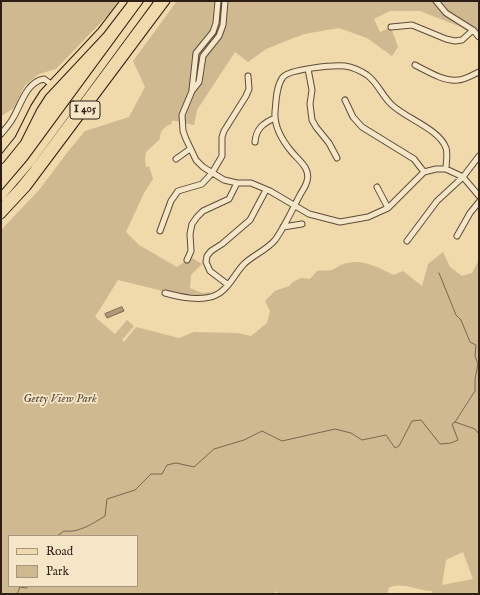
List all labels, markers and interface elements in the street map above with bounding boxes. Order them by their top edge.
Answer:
road number: I 405 [70,101,100,119]
park label: Getty View Park [23,393,97,407]
legend [8,535,138,587]
text: Road [46,544,73,559]
text: Park [46,564,69,579]

